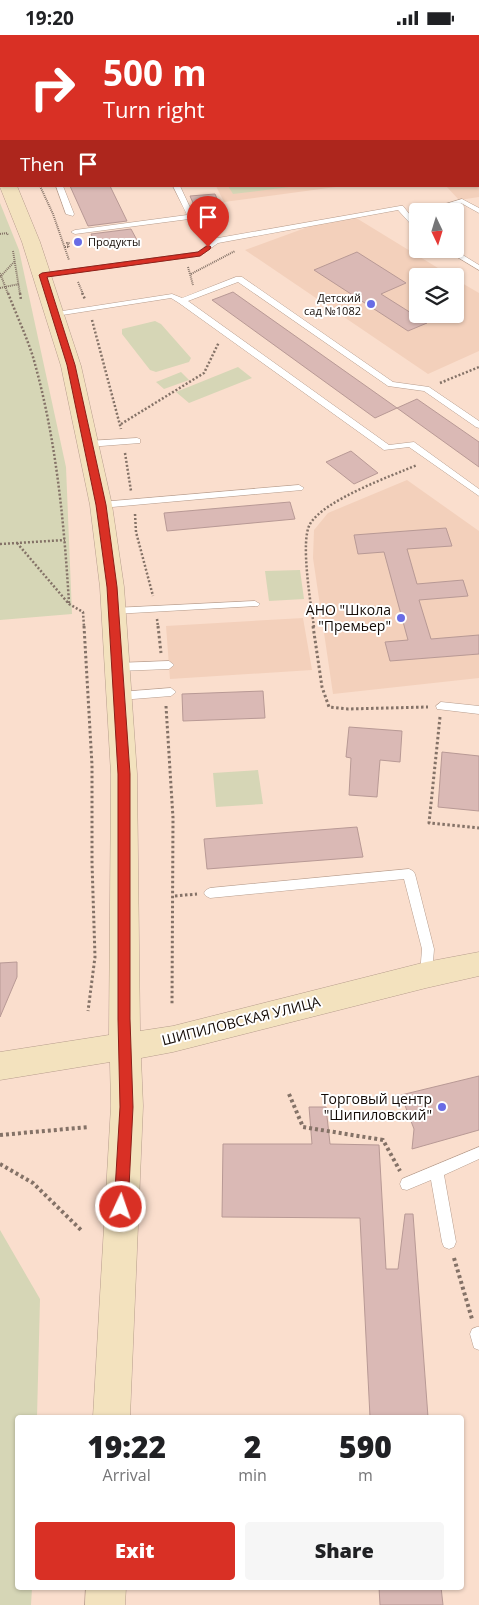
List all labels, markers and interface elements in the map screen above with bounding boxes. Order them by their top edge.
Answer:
text: 19:20 [25,5,74,31]
text: 500 m [103,49,207,96]
icon: right [20,55,85,120]
text: Turn right [103,94,205,124]
icon: arrive [74,150,102,178]
text: Then [20,151,64,177]
pin [187,196,229,247]
icon: arrive [194,203,222,231]
north arrow [409,203,464,257]
map controls [409,203,464,323]
place label: Продукты [88,234,141,249]
marker: Продукты [72,236,84,248]
button: layers [409,268,464,323]
place label: Детский сад №1082 [304,290,361,318]
marker: Детский сад №1082 [365,298,377,310]
place label: АНО "Школа "Премьер" [306,600,391,635]
marker: АНО "Школа "Премьер" [395,612,407,624]
street label: ШИПИЛОВСКАЯ УЛИЦА [160,992,322,1049]
place label: Торговый центр "Шипиловский" [321,1089,432,1124]
marker: Торговый центр "Шипиловский" [436,1101,448,1113]
position arrow [94,1180,146,1232]
text: 19:22 [87,1426,166,1467]
text: 2 [244,1426,261,1467]
text: 590 [339,1426,392,1467]
text: Arrival [103,1464,151,1486]
text: min [238,1464,267,1486]
text: m [358,1464,373,1486]
button: Exit [35,1522,235,1580]
button: Share [245,1522,444,1580]

